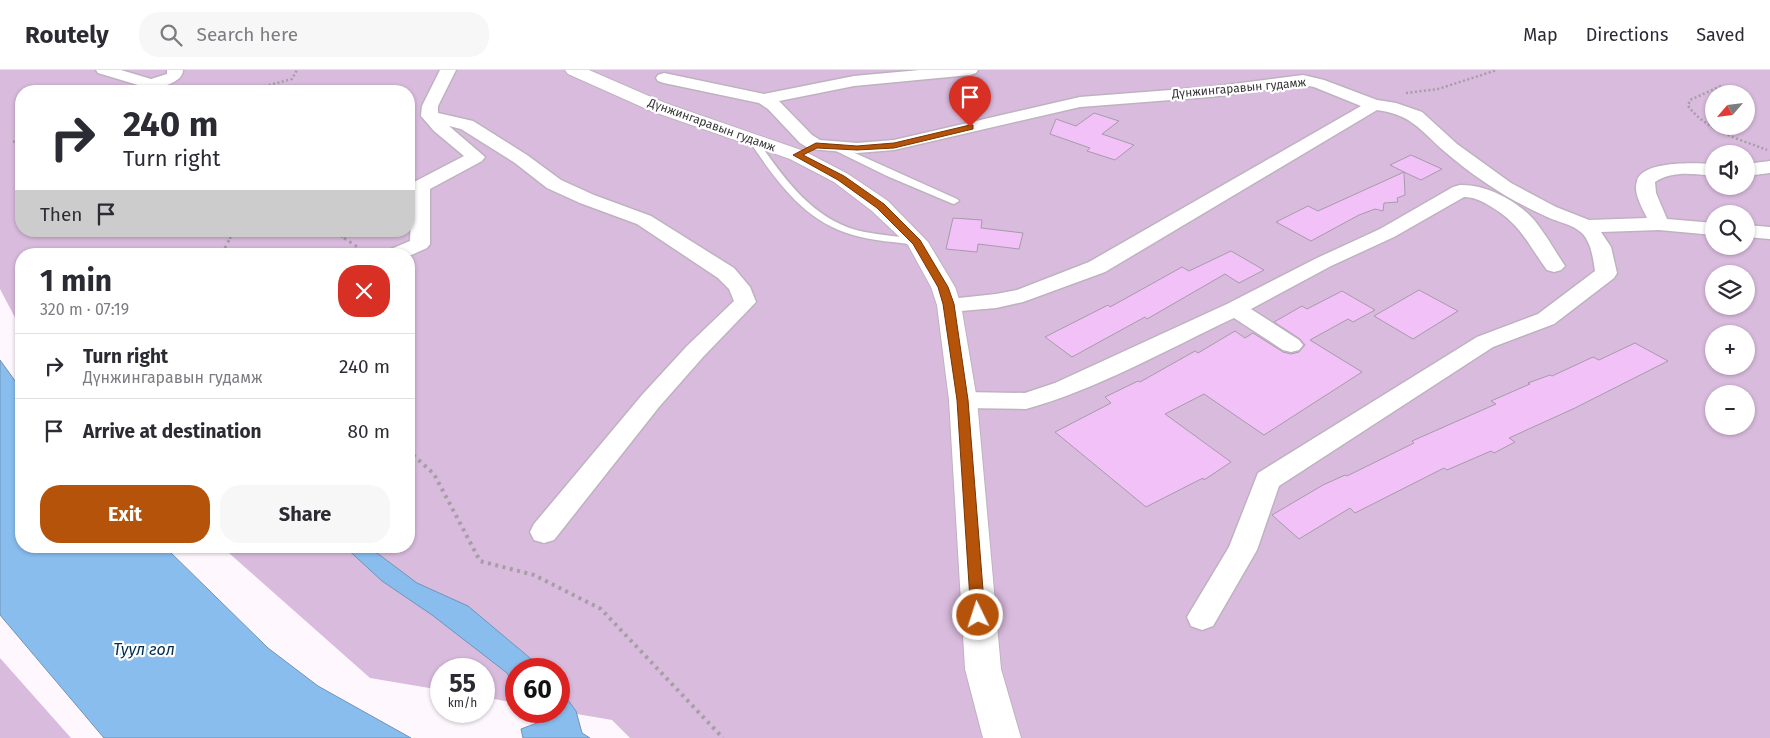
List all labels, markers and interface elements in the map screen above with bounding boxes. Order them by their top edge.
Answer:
search box [139,12,489,57]
text: Routely [25,21,109,49]
icon: search [157,21,185,49]
text: Search here [197,23,298,46]
text: Map [1523,24,1558,46]
text: Directions [1586,24,1668,46]
text: Saved [1696,24,1745,46]
street label: Дүнжингаравын гудамж [1170,75,1307,101]
pin [949,76,991,127]
icon: arrive [956,83,984,111]
north arrow [1705,85,1755,135]
map controls [1705,85,1755,435]
street label: Дүнжингаравын гудамж [645,95,778,155]
text: 240 m [123,103,218,145]
icon: right [40,105,105,170]
text: Turn right [123,145,220,172]
button: sound [1705,145,1755,195]
icon: arrive [92,200,120,228]
text: Then [40,203,82,226]
button: search [1705,205,1755,255]
text: 1 min [40,263,112,299]
button: close [338,265,390,317]
button: layers [1705,265,1755,315]
text: 320 m · 07:19 [40,300,129,319]
button: + [1705,325,1755,375]
text: Turn right [83,345,168,368]
icon: right [40,352,68,380]
text: 240 m [339,355,390,378]
text: Дүнжингаравын гудамж [83,368,263,387]
button: − [1705,385,1755,435]
icon: arrive [40,417,68,445]
text: Arrive at destination [83,420,262,443]
text: 80 m [348,420,390,443]
button: Exit [40,485,210,543]
button: Share [220,485,390,543]
position arrow [951,588,1003,640]
water label: Туул гол [113,640,175,659]
speed limit sign: 60 [505,658,570,723]
text: 55 [449,669,476,699]
text: km/h [448,696,477,710]

